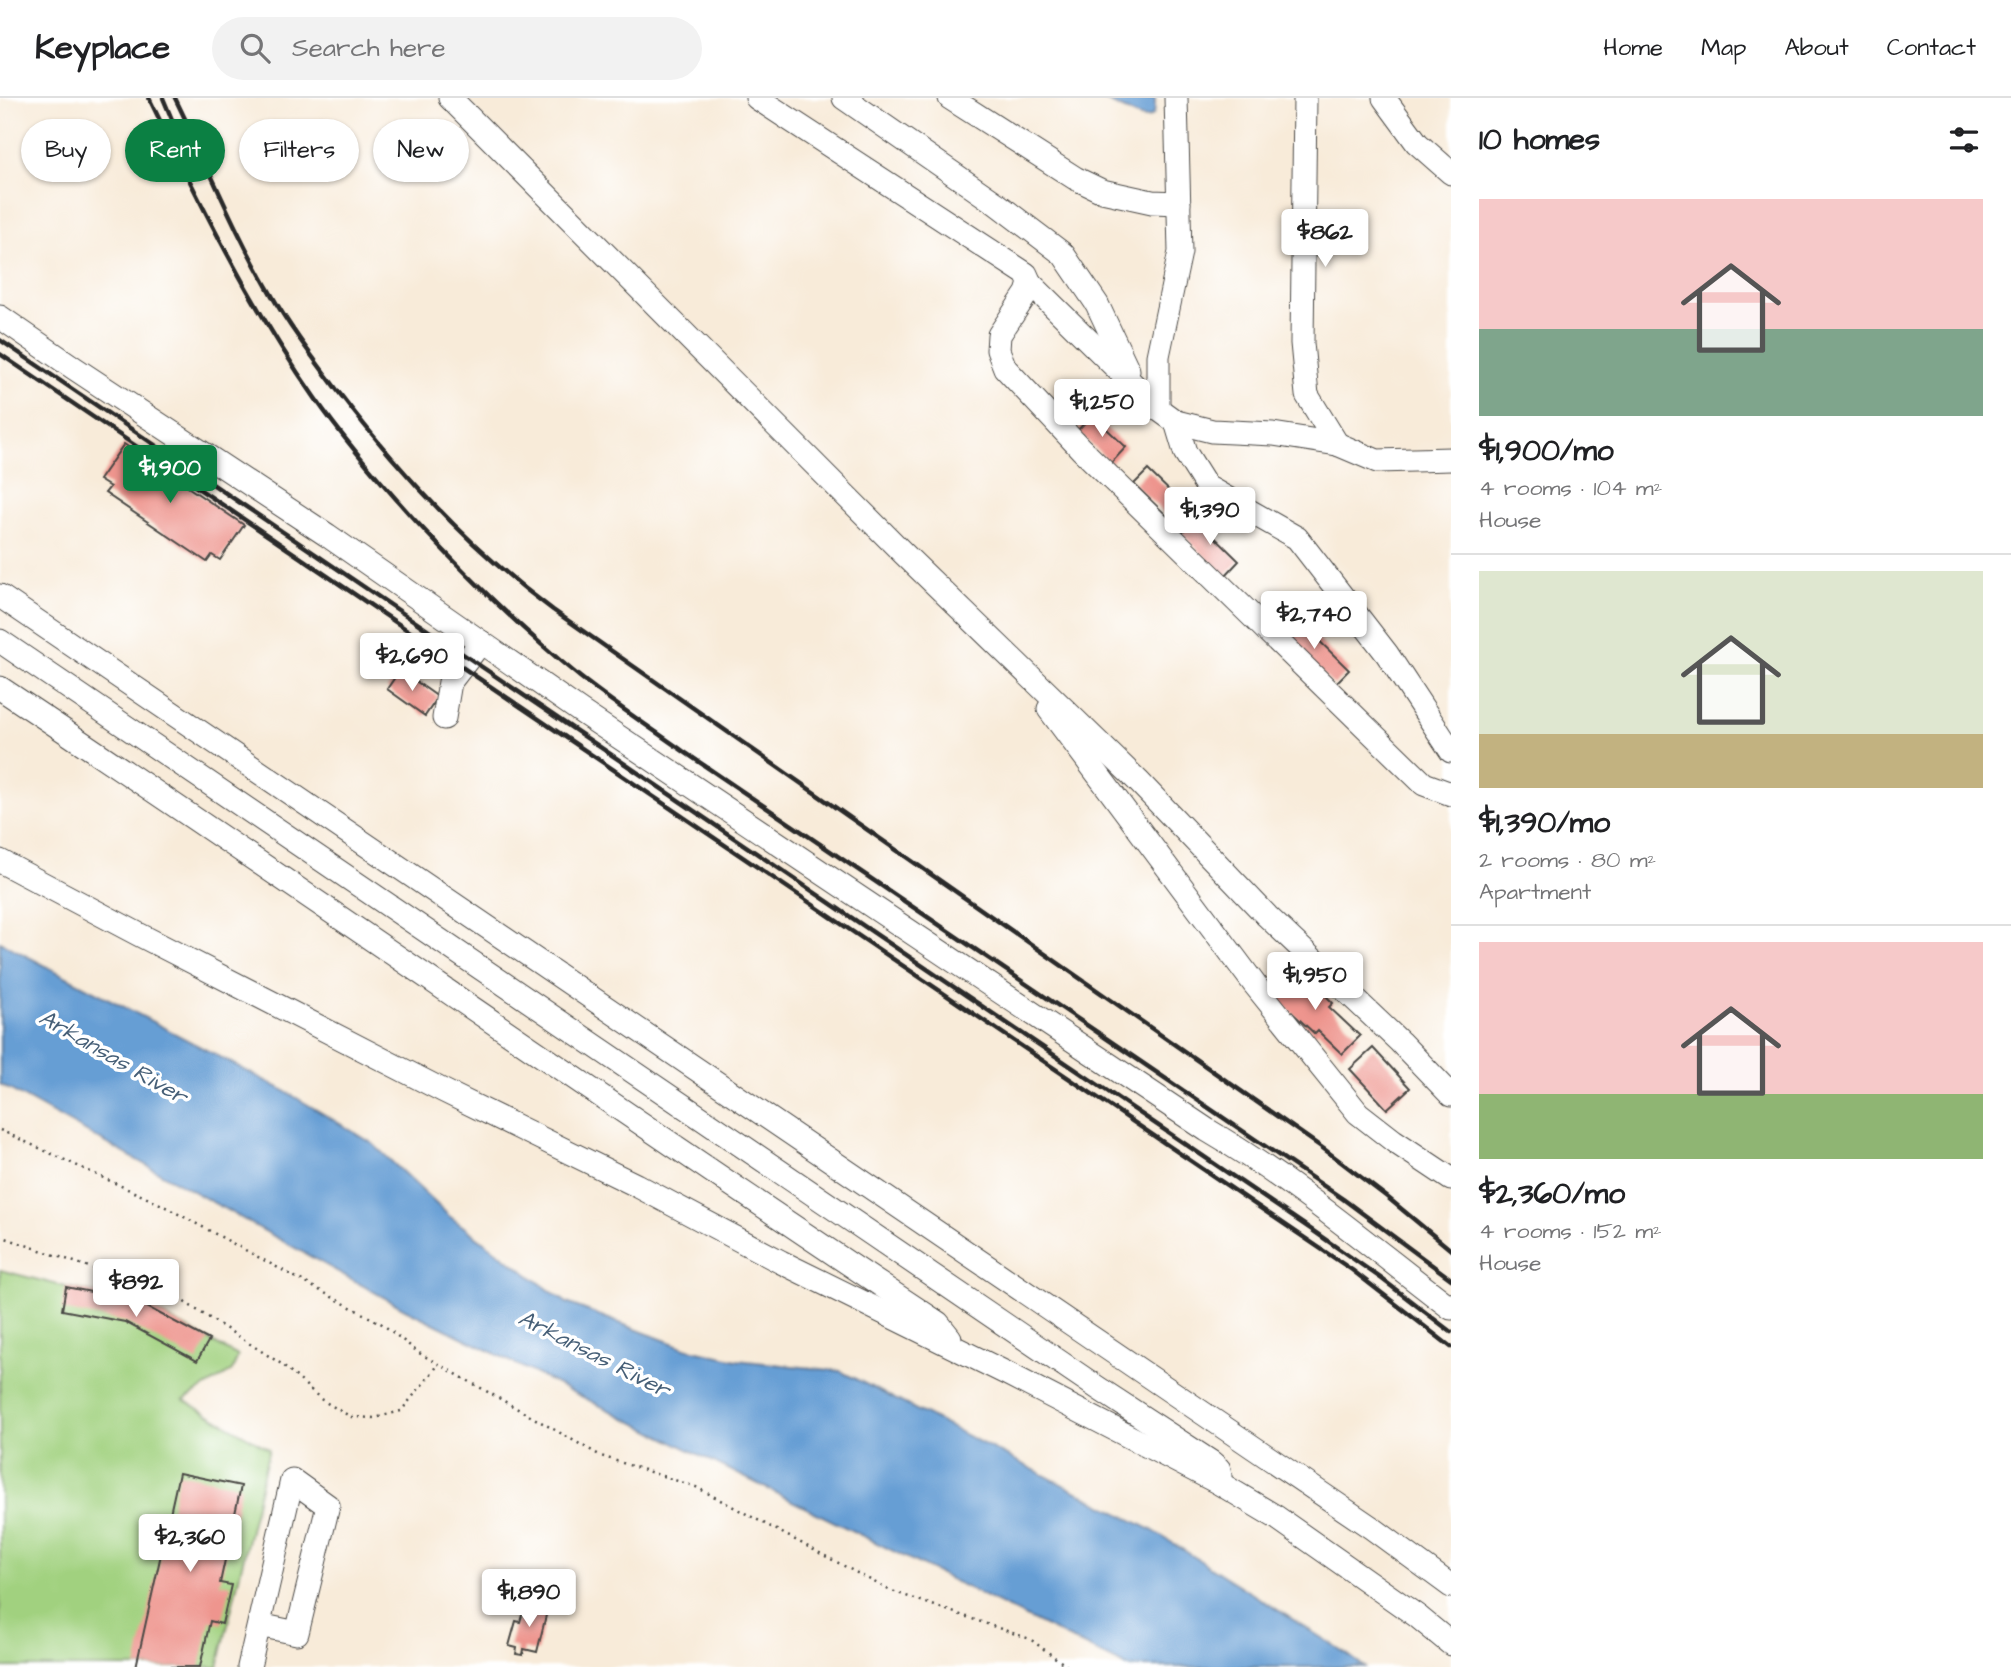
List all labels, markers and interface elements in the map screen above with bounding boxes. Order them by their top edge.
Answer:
search box [212,17,702,80]
text: Keyplace [35,25,170,71]
icon: search [236,29,274,67]
text: Search here [292,30,445,66]
text: Home [1603,31,1663,65]
text: Map [1701,31,1746,65]
text: About [1784,31,1849,65]
text: Contact [1887,31,1976,65]
chip: Buy [21,119,111,182]
chip: Rent [125,119,225,182]
chip: Filters [239,119,359,182]
chip: New [373,119,469,182]
text: 10 homes [1479,119,1600,161]
icon: filters [1945,121,1983,159]
pin: $862 [1284,209,1366,269]
text: $862 [1297,216,1353,248]
icon: home [1668,245,1794,371]
pin: $1,250 [1045,380,1159,439]
text: $1,250 [1070,386,1134,418]
text: $1,900/mo [1479,430,1614,472]
pin: $1,900 [113,446,227,505]
text: $1,900 [139,452,201,484]
text: 4 rooms · 104 m² [1479,472,1662,504]
pin: $1,390 [1153,488,1267,547]
text: $1,390 [1180,494,1240,526]
text: House [1479,504,1542,536]
pin: $2,740 [1257,592,1371,651]
text: $2,740 [1277,598,1351,630]
icon: home [1668,617,1794,743]
pin: $2,690 [355,634,469,693]
text: $2,690 [376,640,448,672]
text: $1,390/mo [1479,802,1610,844]
text: 2 rooms · 80 m² [1479,844,1656,876]
text: Apartment [1479,876,1591,908]
pin: $1,950 [1258,953,1372,1012]
text: $1,950 [1283,959,1347,991]
icon: home [1668,988,1794,1114]
water label: Arkansas River [33,1002,195,1113]
text: $2,360/mo [1479,1173,1625,1215]
text: 4 rooms · 152 m² [1479,1215,1662,1247]
text: House [1479,1247,1542,1279]
pin: $892 [95,1260,177,1319]
text: $892 [109,1266,163,1298]
water label: Arkansas River [513,1302,677,1407]
pin: $2,360 [133,1514,247,1574]
text: $2,360 [155,1521,225,1553]
pin: $1,890 [472,1570,586,1629]
text: $1,890 [498,1576,560,1608]

